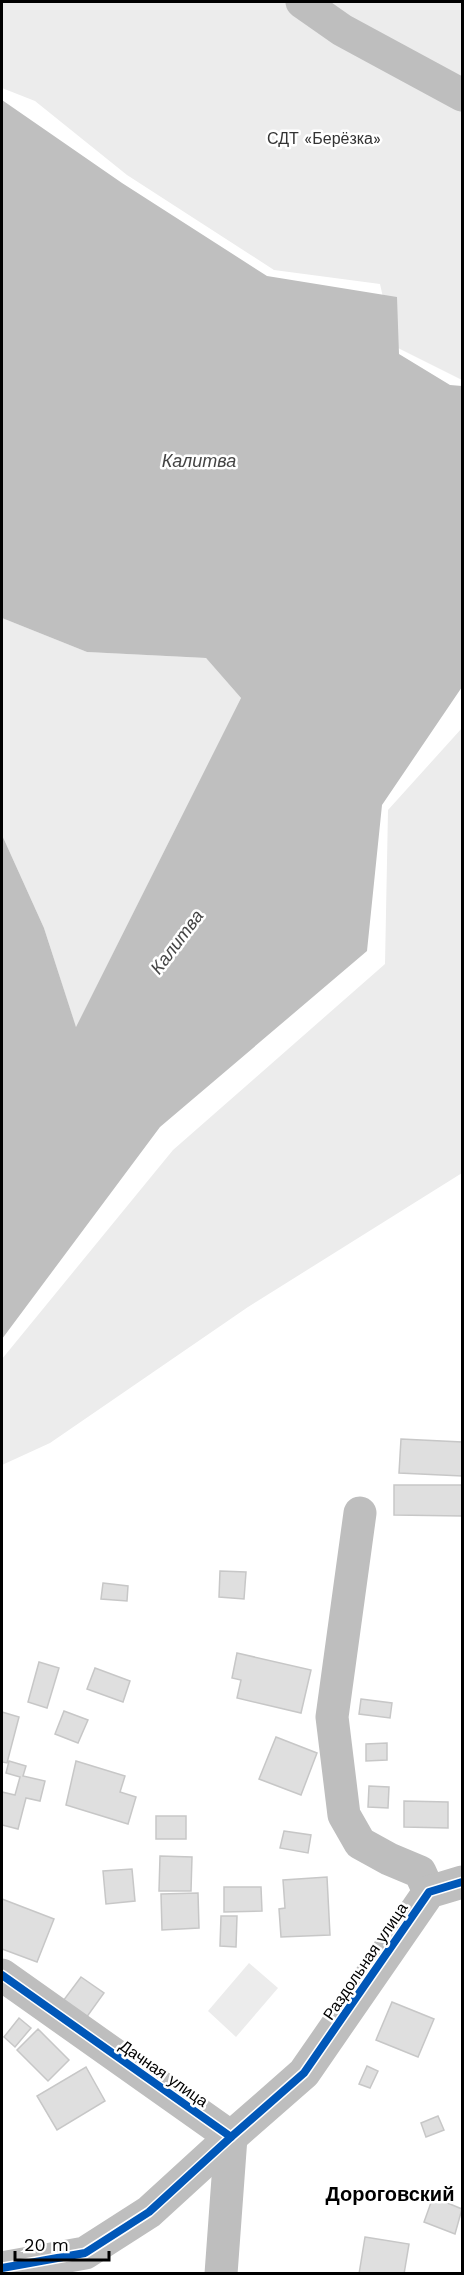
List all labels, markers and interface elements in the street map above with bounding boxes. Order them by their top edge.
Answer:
park label: СДТ «Берёзка» [267,129,381,148]
water label: Калитва [162,450,236,471]
water label: Калитва [146,906,207,978]
street label: Раздольная улица [319,1899,412,2023]
street label: Дачная улица [116,2036,212,2111]
district label: Дороговский [326,2182,454,2206]
scale bar [15,2224,110,2262]
text: 20 m [24,2234,69,2255]

